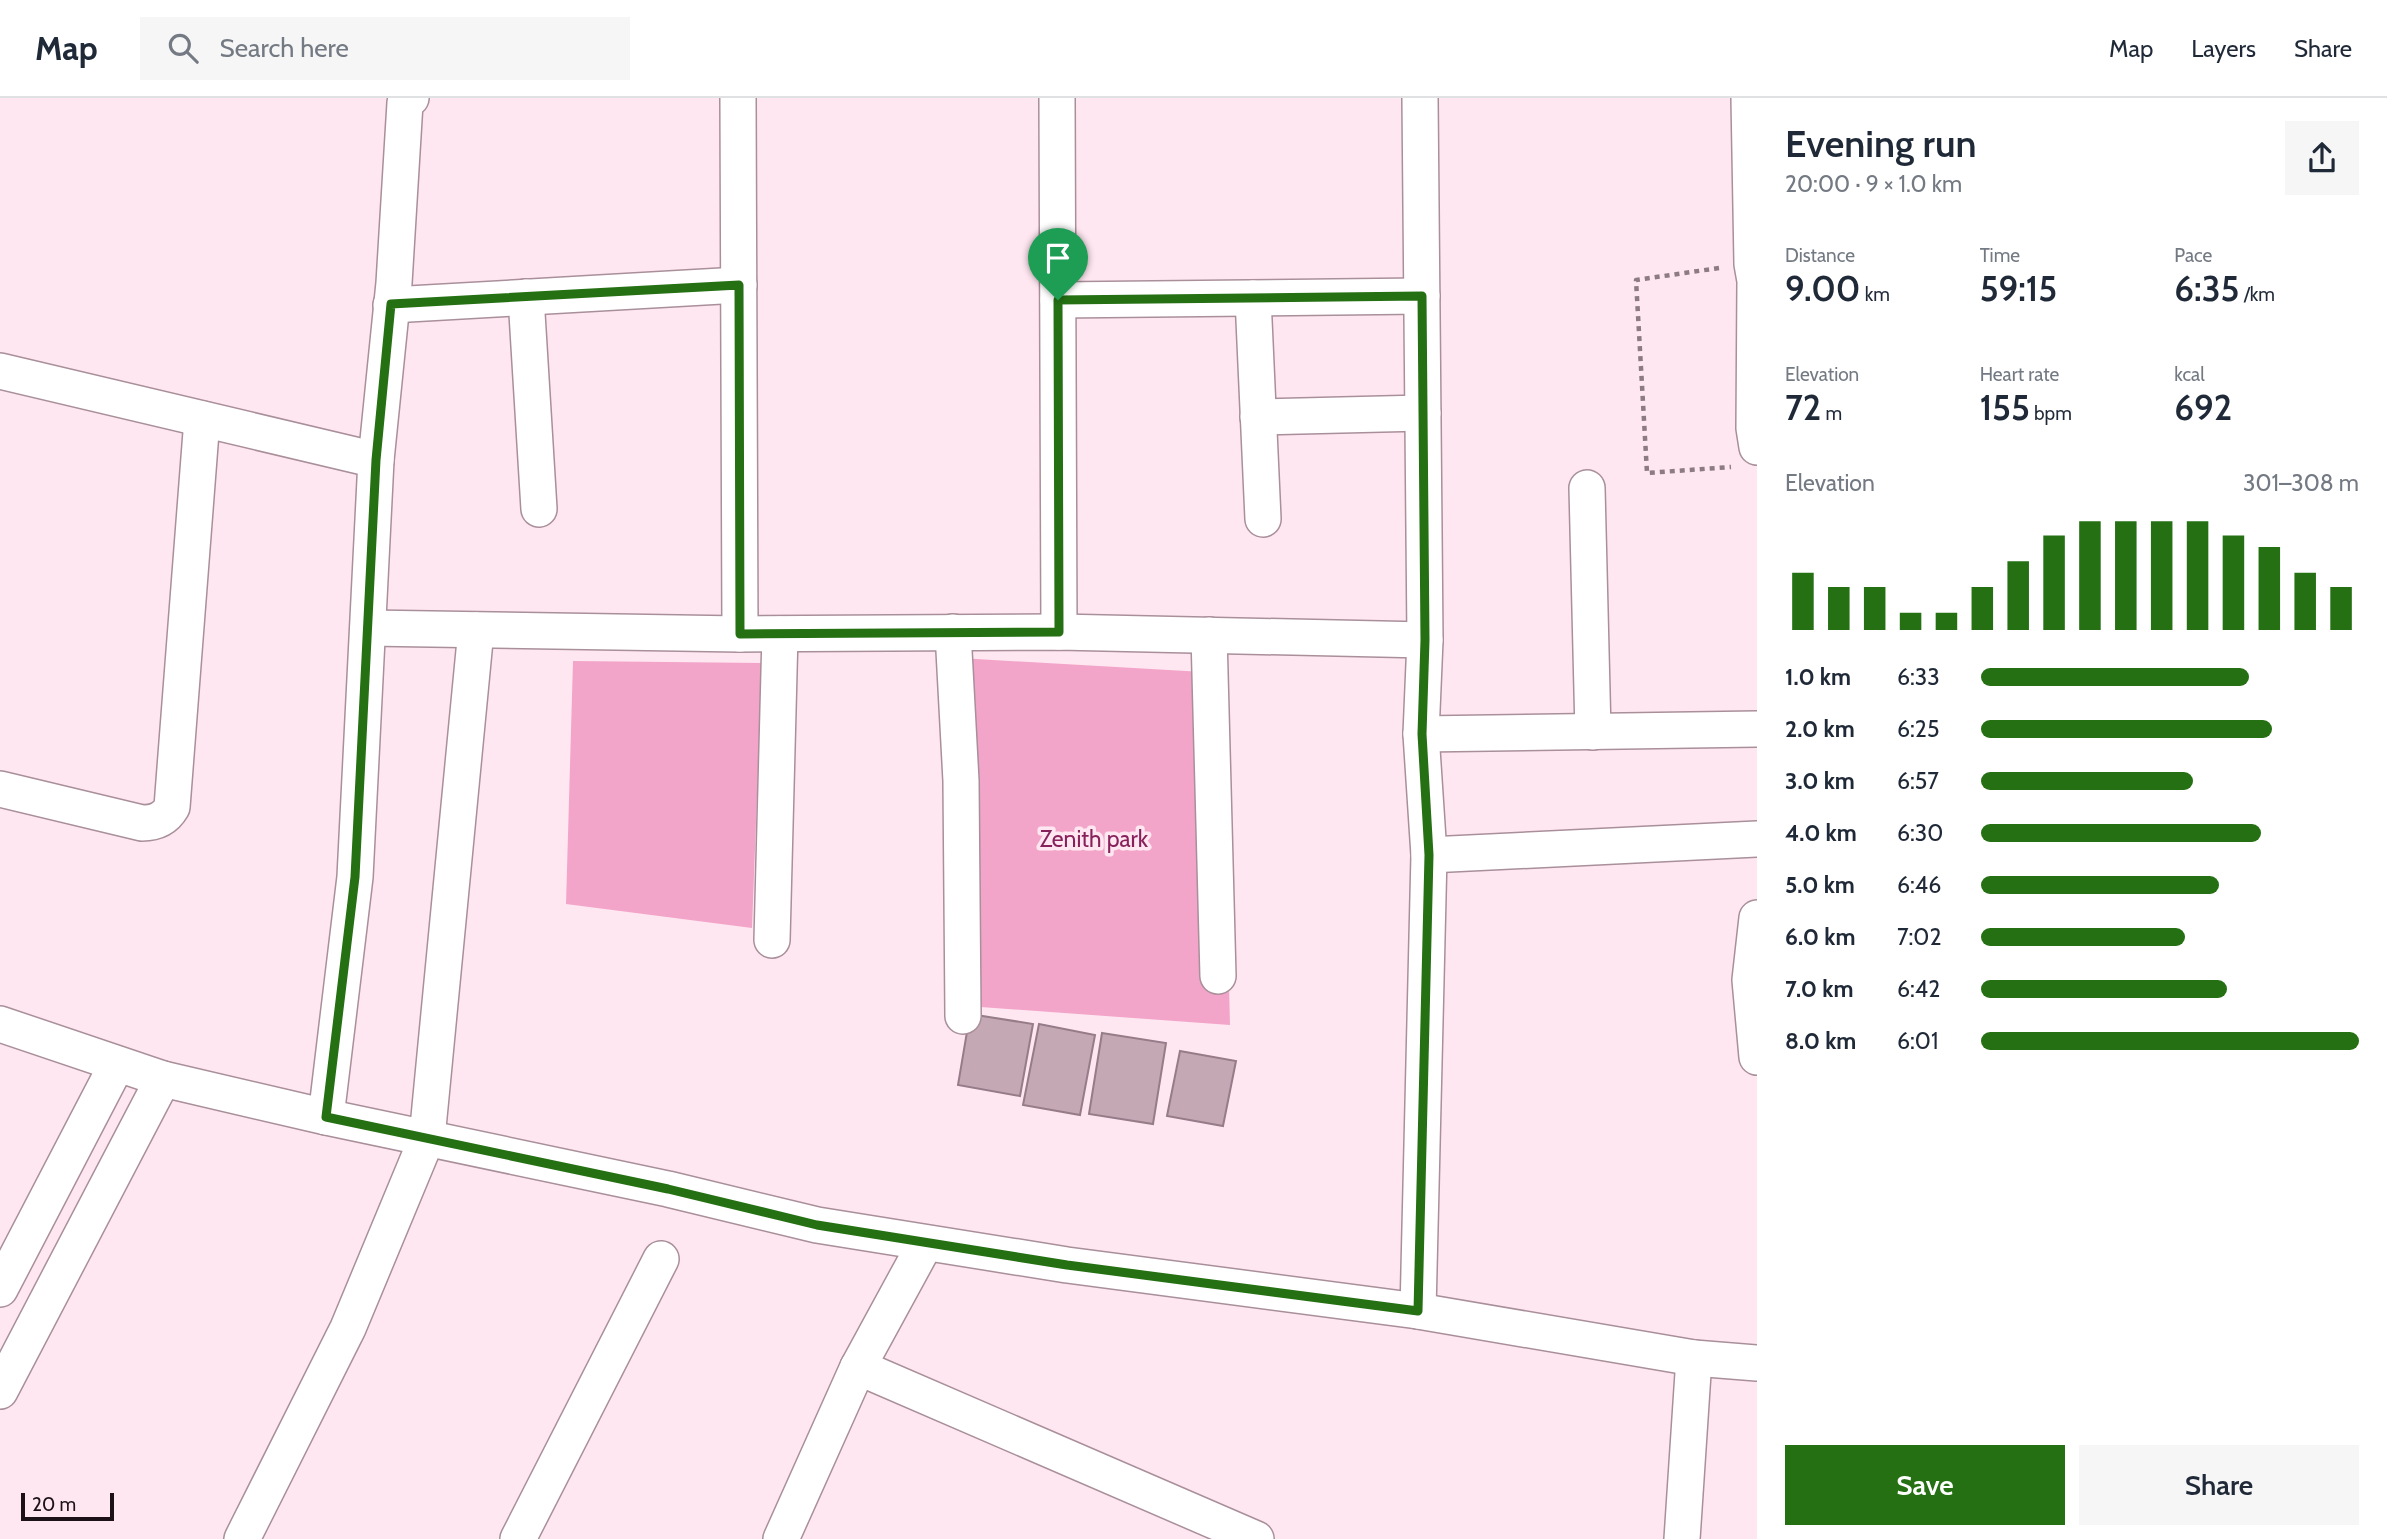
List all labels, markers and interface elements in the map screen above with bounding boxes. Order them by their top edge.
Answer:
search box [140,17,630,80]
text: Map [35,28,98,68]
icon: search [164,29,202,67]
text: Search here [220,32,349,64]
text: Map [2109,34,2153,63]
text: Layers [2191,34,2256,63]
text: Share [2294,34,2352,63]
text: Evening run [1785,120,1977,167]
button: share [2285,121,2359,195]
text: 20:00 · 9 × 1.0 km [1785,170,1962,198]
pin [1028,228,1088,300]
icon: arrive [1039,239,1077,277]
text: Distance [1785,244,1855,267]
text: Time [1980,244,2020,267]
text: Pace [2174,244,2212,267]
text: 9.00 [1785,267,1860,310]
text: 59:15 [1980,267,2057,310]
text: 6:35 [2174,267,2239,310]
text: km [1860,283,1890,306]
text: /km [2239,283,2275,306]
text: Elevation [1785,363,1859,386]
text: Heart rate [1980,363,2059,386]
text: kcal [2174,363,2205,386]
text: 72 [1785,386,1821,429]
text: 155 [1980,386,2030,429]
text: 692 [2174,386,2232,429]
text: m [1821,402,1842,425]
text: bpm [2030,402,2072,425]
text: Elevation [1785,469,1875,497]
text: 301–308 m [2243,469,2359,497]
text: 1.0 km [1785,663,1851,691]
text: 6:33 [1897,663,1940,691]
text: 2.0 km [1785,715,1855,743]
text: 6:25 [1897,715,1939,743]
text: 3.0 km [1785,767,1855,795]
text: 6:57 [1897,767,1939,795]
text: 4.0 km [1785,819,1857,847]
text: 6:30 [1897,819,1943,847]
park label: Zenith park [1040,825,1149,853]
text: 5.0 km [1785,871,1855,899]
text: 6:46 [1897,871,1941,899]
text: 6.0 km [1785,923,1855,951]
text: 7:02 [1897,923,1941,951]
text: 7.0 km [1785,975,1853,1003]
text: 6:42 [1897,975,1940,1003]
text: 8.0 km [1785,1027,1856,1055]
text: 6:01 [1897,1027,1938,1055]
button: Save [1785,1445,2065,1525]
button: Share [2079,1445,2359,1525]
scale bar [21,1490,114,1522]
text: 20 m [32,1493,76,1516]

